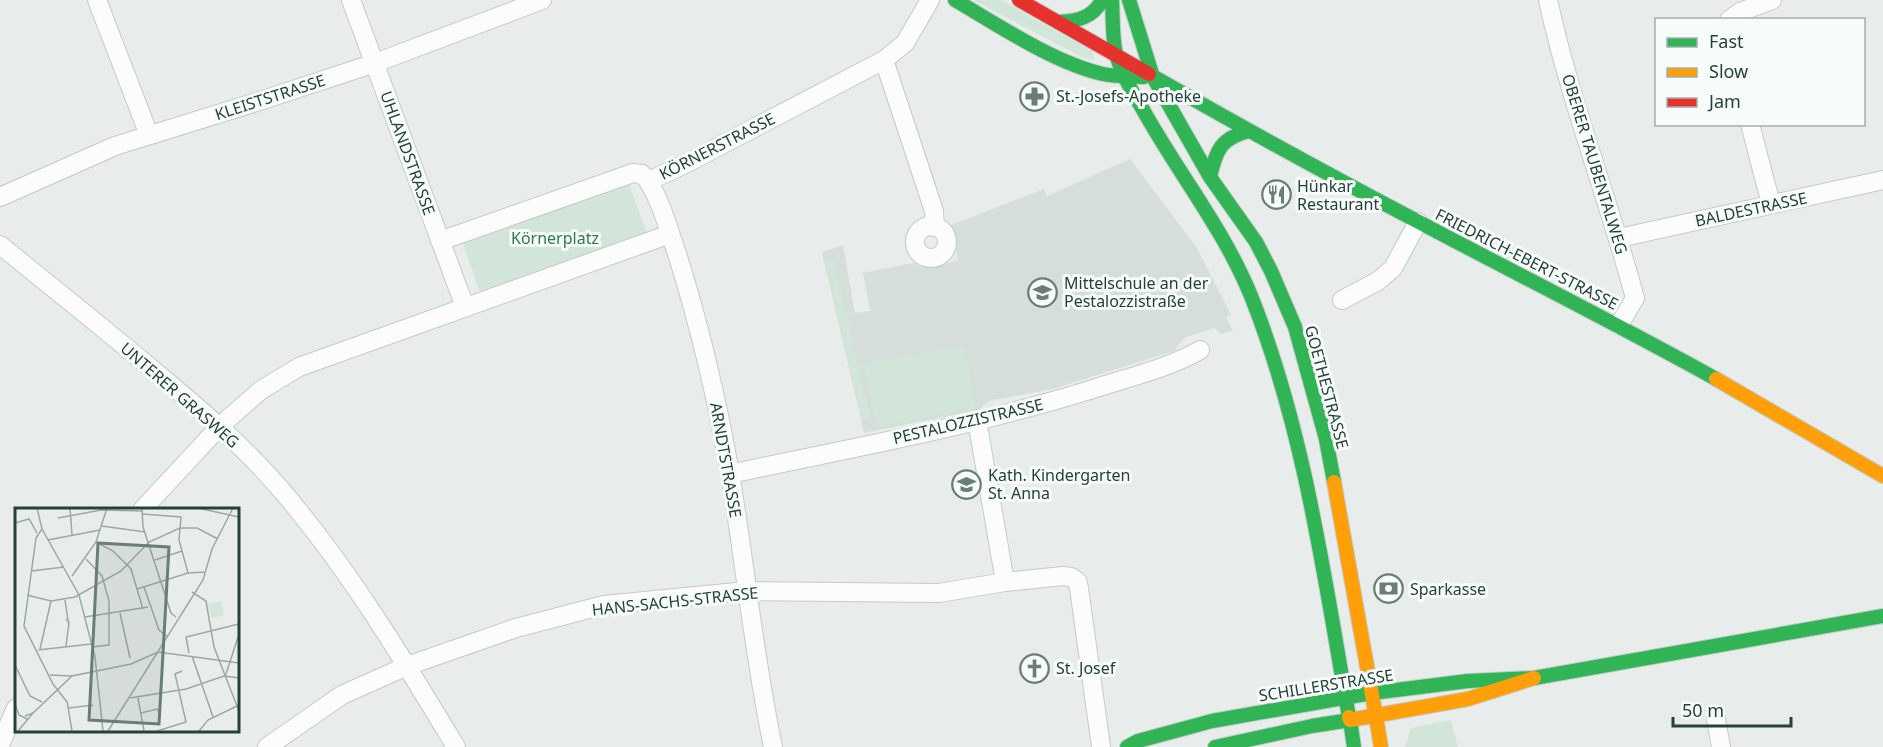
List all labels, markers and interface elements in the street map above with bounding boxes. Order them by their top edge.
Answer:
legend [1655,18,1865,126]
text: Fast [1709,29,1744,53]
text: Slow [1709,59,1748,83]
street label: KLEISTSTRASSE [212,69,328,125]
street label: OBERER TAUBENTALWEG [1557,71,1633,257]
pharmacy icon: St.-Josefs-Apotheke [1019,80,1051,112]
place label: St.-Josefs-Apotheke [1056,85,1201,107]
street label: UHLANDSTRASSE [375,88,441,218]
text: Jam [1707,89,1741,113]
street label: KÖRNERSTRASSE [655,107,779,185]
place label: Hünkar Restaurant [1297,175,1379,215]
restaurant icon: Hünkar Restaurant [1260,179,1292,211]
street label: BALDESTRASSE [1693,186,1809,232]
street label: FRIEDRICH-EBERT-STRASSE [1432,203,1622,315]
park label: Körnerplatz [511,227,599,249]
place label: Mittelschule an der Pestalozzistraße [1064,272,1209,312]
school or university icon: Mittelschule an der Pestalozzistraße [1027,276,1059,308]
street label: GOETHESTRASSE [1300,323,1354,451]
street label: UNTERER GRASWEG [116,337,244,453]
street label: PESTALOZZISTRASSE [891,393,1045,449]
street label: ARNDTSTRASSE [705,401,747,519]
place label: Kath. Kindergarten St. Anna [988,464,1130,504]
school or university icon: Kath. Kindergarten St. Anna [951,468,983,500]
inset map [15,508,238,732]
bank icon: Sparkasse [1373,573,1405,605]
place label: Sparkasse [1410,578,1486,600]
street label: HANS-SACHS-STRASSE [591,581,759,621]
church icon: St. Josef [1019,652,1051,684]
place label: St. Josef [1056,657,1117,679]
street label: SCHILLERSTRASSE [1257,663,1395,707]
scale bar [1673,690,1792,728]
text: 50 m [1682,698,1724,722]

